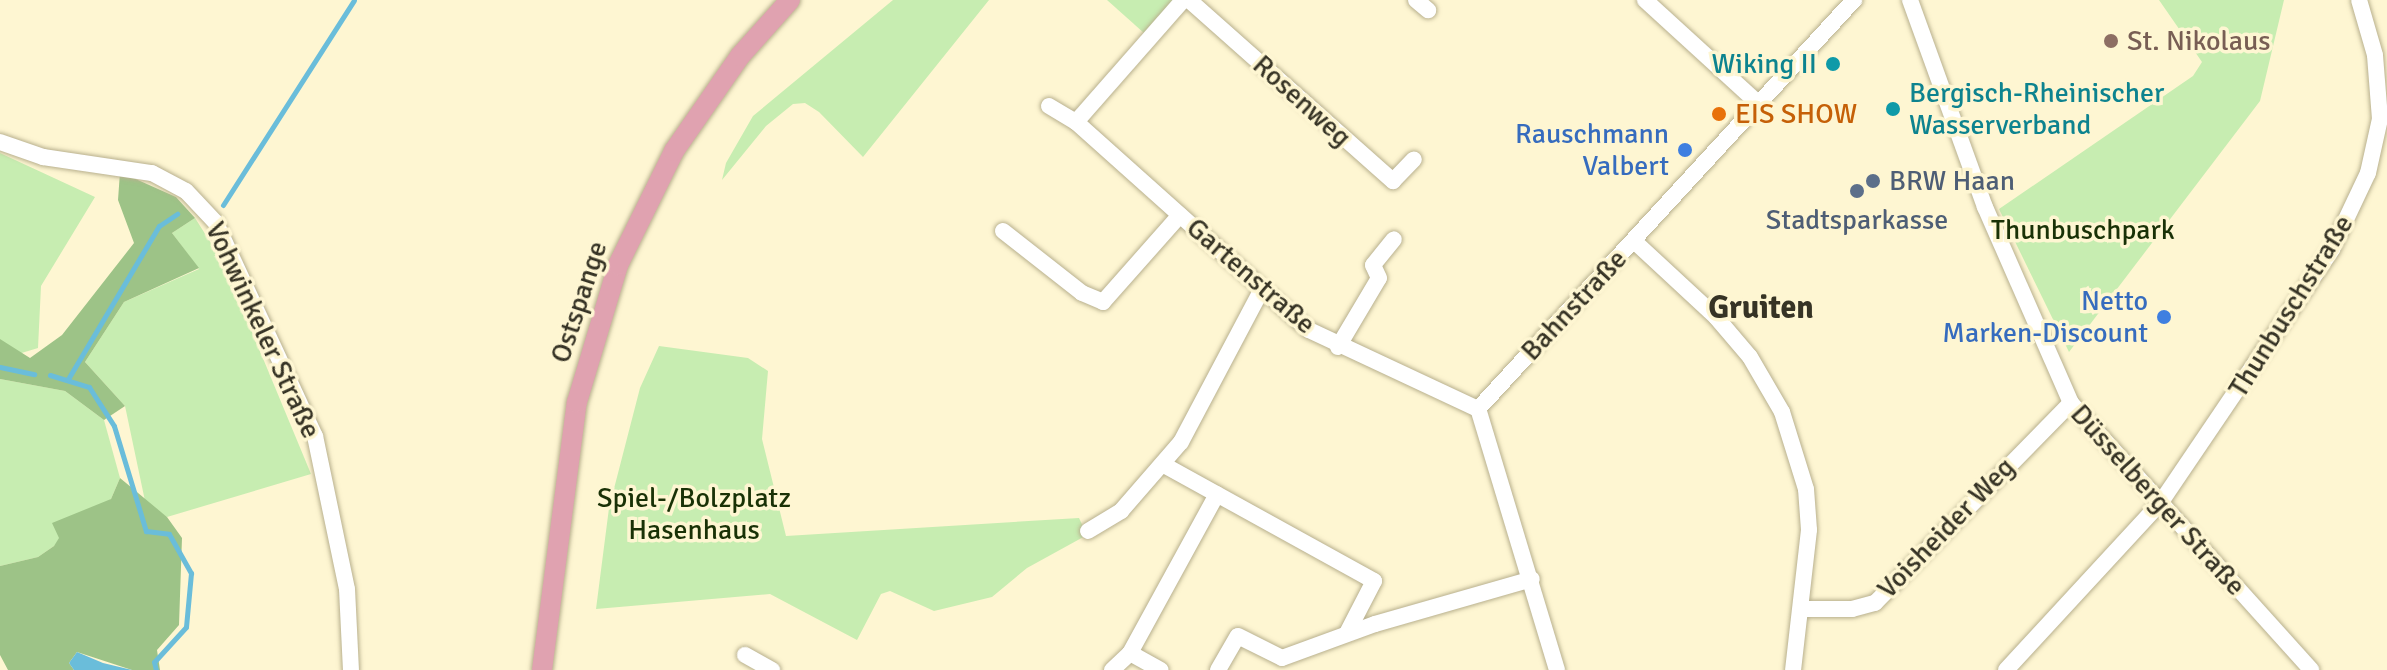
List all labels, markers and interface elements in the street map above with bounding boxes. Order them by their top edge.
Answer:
place label: St. Nikolaus [2127,24,2271,58]
marker: St. Nikolaus [2102,32,2120,50]
place label: Wiking II [1712,47,1817,81]
street label: Rosenweg [1246,48,1358,154]
marker: Wiking II [1824,55,1842,73]
place label: Bergisch-Rheinischer Wasserverband [1909,76,2164,142]
place label: EIS SHOW [1735,97,1857,131]
marker: Bergisch-Rheinischer Wasserverband [1884,100,1902,118]
marker: EIS SHOW [1710,105,1728,123]
place label: Rauschmann Valbert [1515,117,1669,183]
marker: Rauschmann Valbert [1676,141,1694,159]
place label: BRW Haan [1889,164,2015,198]
marker: BRW Haan [1864,172,1882,190]
marker: Stadtsparkasse [1848,182,1866,200]
place label: Stadtsparkasse [1766,203,1948,237]
street label: Thunbuschstraße [2222,209,2360,403]
street label: Gartenstraße [1180,211,1322,341]
park label: Thunbuschpark [1991,213,2175,247]
street label: Vohwinkeler Straße [198,217,328,443]
street label: Ostspange [544,237,614,367]
street label: Bahnstraße [1514,243,1634,367]
place label: Netto Marken-Discount [1942,284,2148,350]
district label: Gruiten [1708,289,1814,327]
marker: Netto Marken-Discount [2155,308,2173,326]
street label: Düsselberger Straße [2063,398,2253,602]
street label: Voisheider Weg [1870,451,2022,605]
park label: Spiel-/Bolzplatz Hasenhaus [597,481,791,547]

